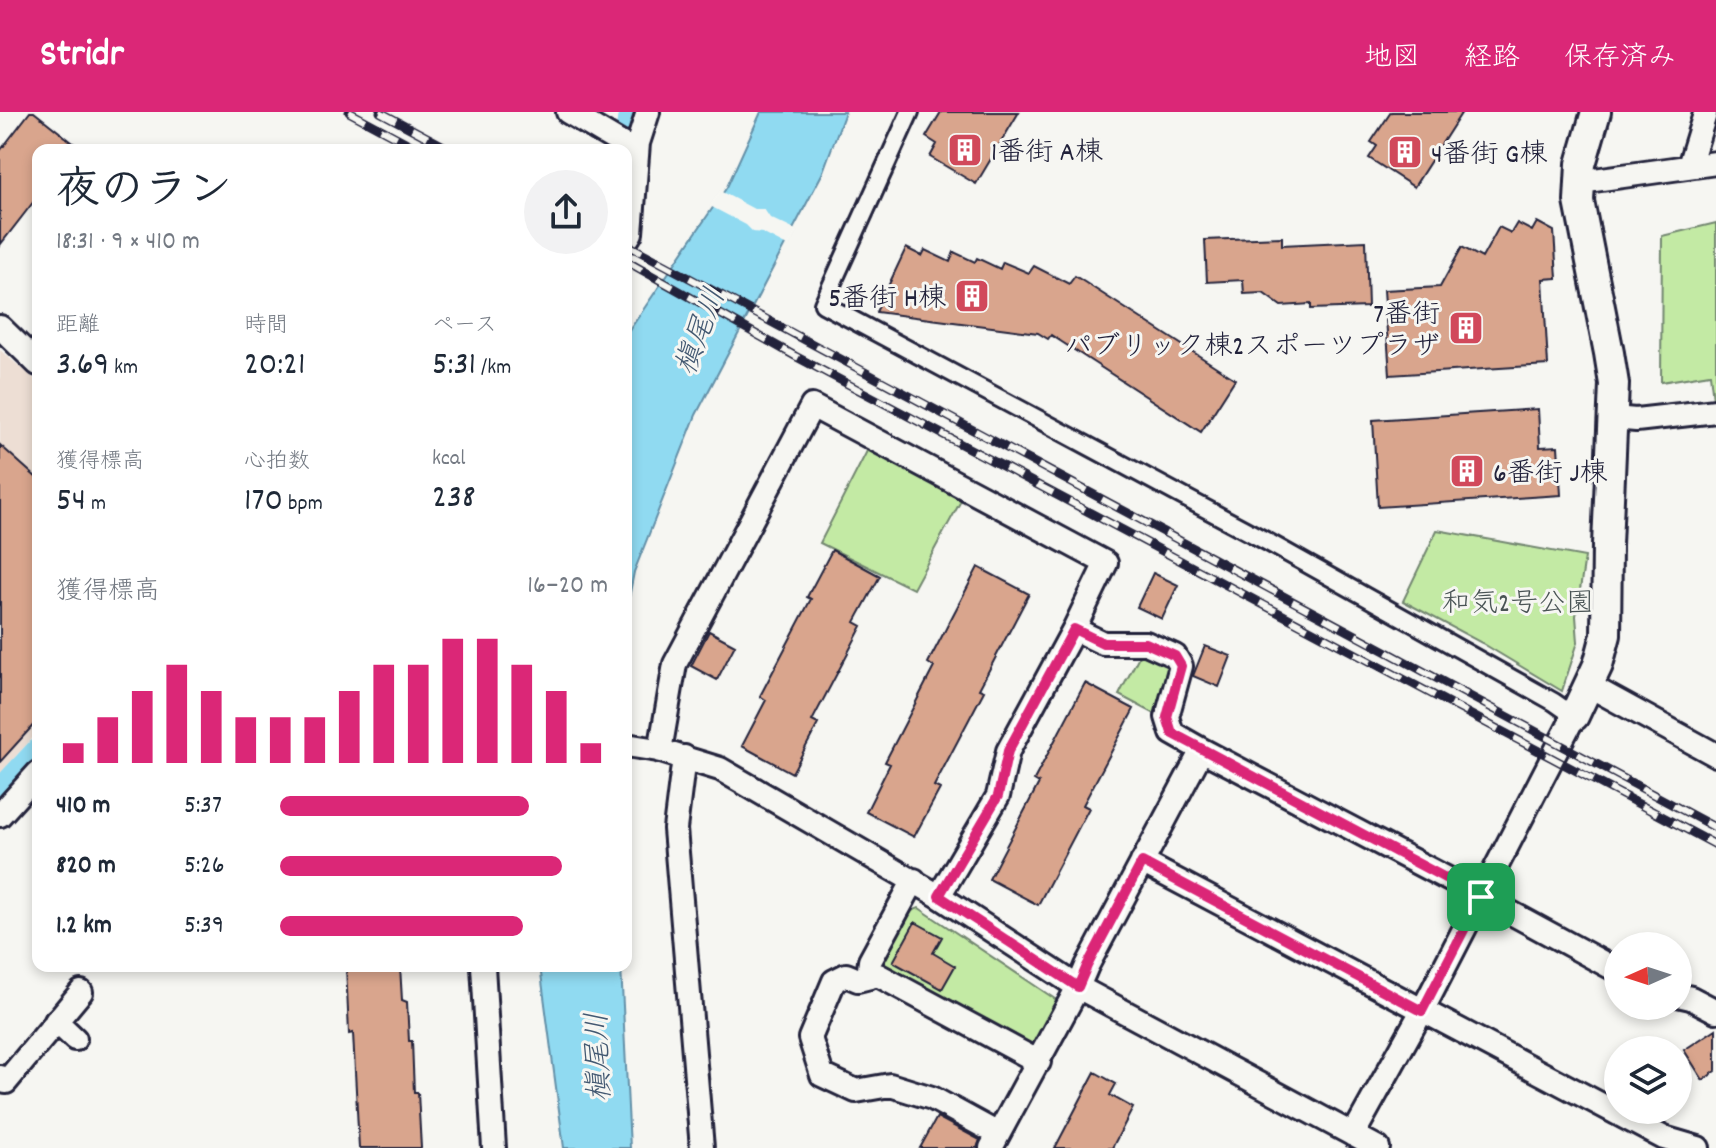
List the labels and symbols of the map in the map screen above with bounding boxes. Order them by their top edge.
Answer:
building icon: 1番街 A棟 [946,131,984,169]
building icon: 4番街 G棟 [1386,133,1424,171]
place label: 1番街 A棟 [991,135,1103,175]
place label: 4番街 G棟 [1431,137,1547,177]
building icon: 5番街 H棟 [953,277,991,315]
place label: 5番街 H棟 [828,281,946,321]
water label: 槇尾川 [667,283,739,382]
place label: 7番街 パブリック棟2スポーツプラザ [1064,297,1440,369]
building icon: 7番街 パブリック棟2スポーツプラザ [1447,309,1485,347]
building icon: 6番街 J棟 [1448,452,1486,490]
place label: 6番街 J棟 [1493,456,1607,496]
park label: 和気2号公園 [1442,586,1594,626]
pin [1447,863,1515,931]
north arrow [1604,932,1692,1020]
water label: 槇尾川 [578,1011,625,1103]

